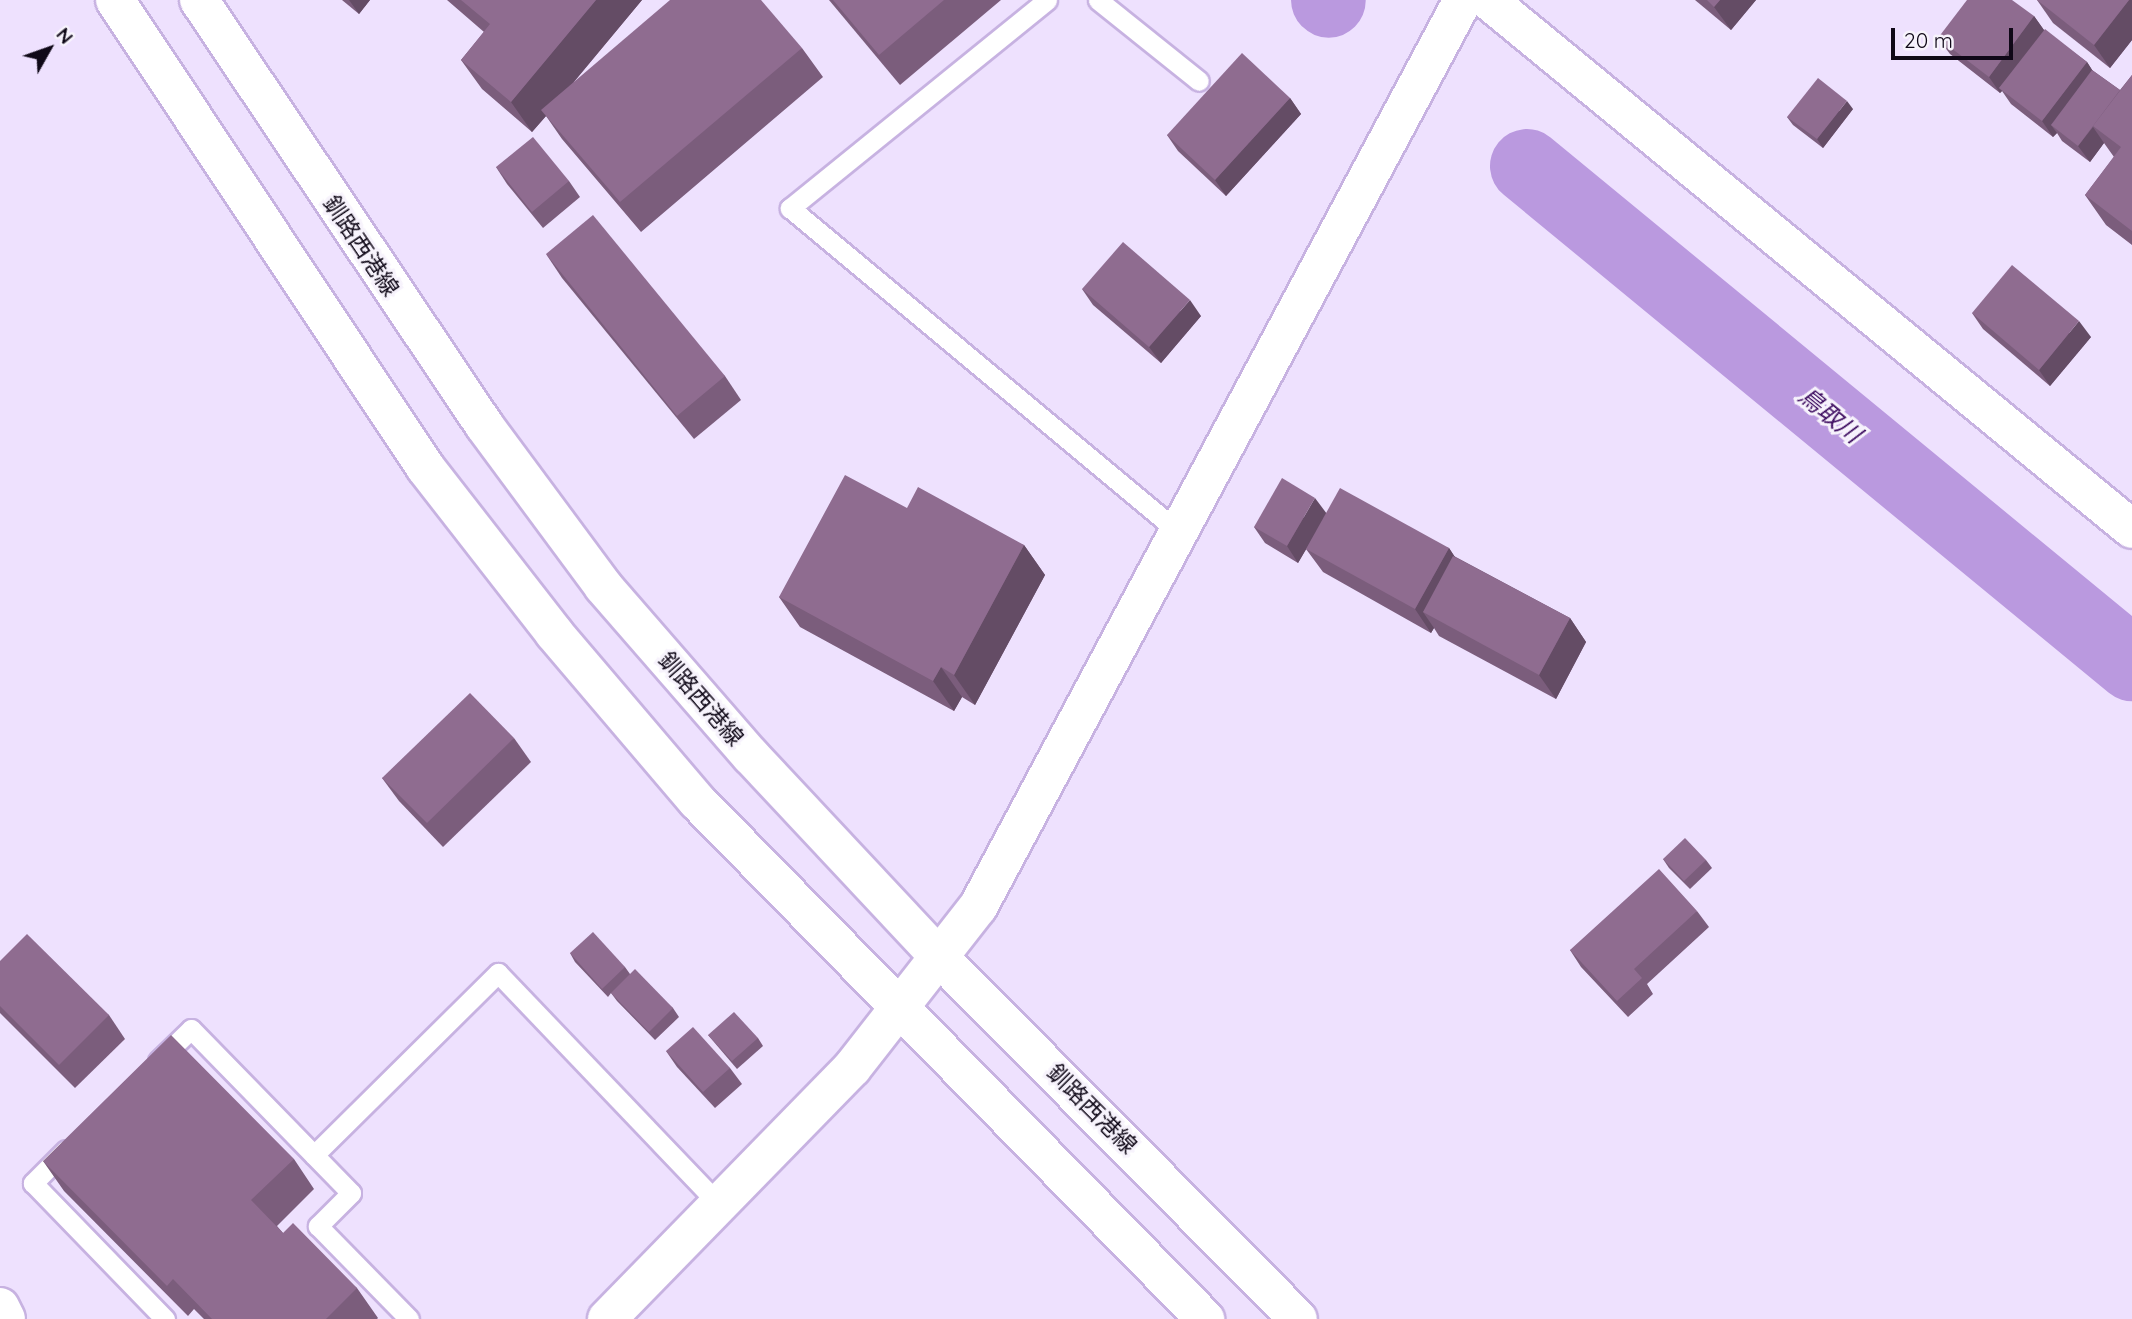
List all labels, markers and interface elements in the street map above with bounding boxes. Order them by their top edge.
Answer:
north arrow [14,14,84,84]
scale bar [1894,14,2016,58]
text: N [51,22,79,49]
text: 20 m [1904,27,1953,53]
street label: 釧路西港線 [317,191,405,301]
water label: 鳥取川 [1793,381,1867,449]
street label: 釧路西港線 [653,647,749,751]
street label: 釧路西港線 [1042,1059,1142,1159]

